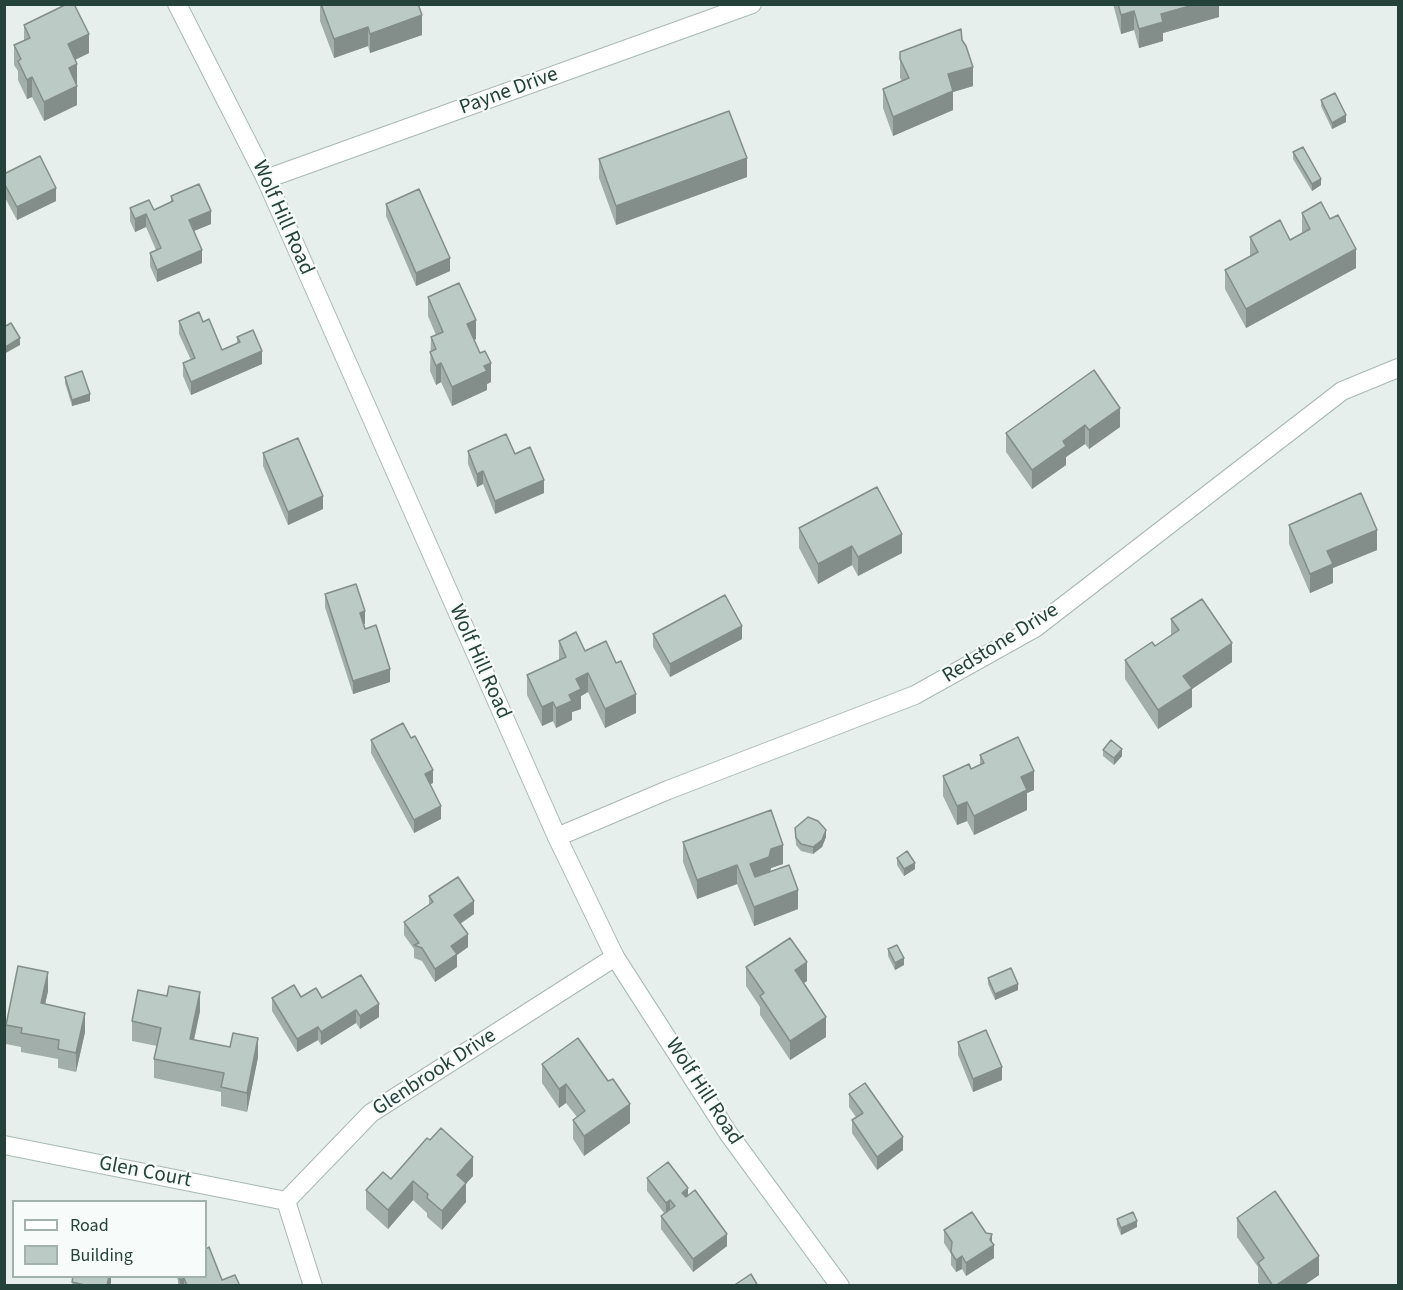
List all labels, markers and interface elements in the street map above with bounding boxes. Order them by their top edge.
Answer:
street label: Payne Drive [456,63,562,121]
street label: Wolf Hill Road [246,157,318,279]
street label: Redstone Drive [938,598,1064,690]
street label: Wolf Hill Road [443,601,515,723]
street label: Glenbrook Drive [369,1024,501,1122]
street label: Wolf Hill Road [659,1034,747,1150]
street label: Glen Court [97,1152,193,1194]
legend [12,1200,207,1278]
text: Road [70,1213,109,1238]
text: Building [70,1243,133,1268]

